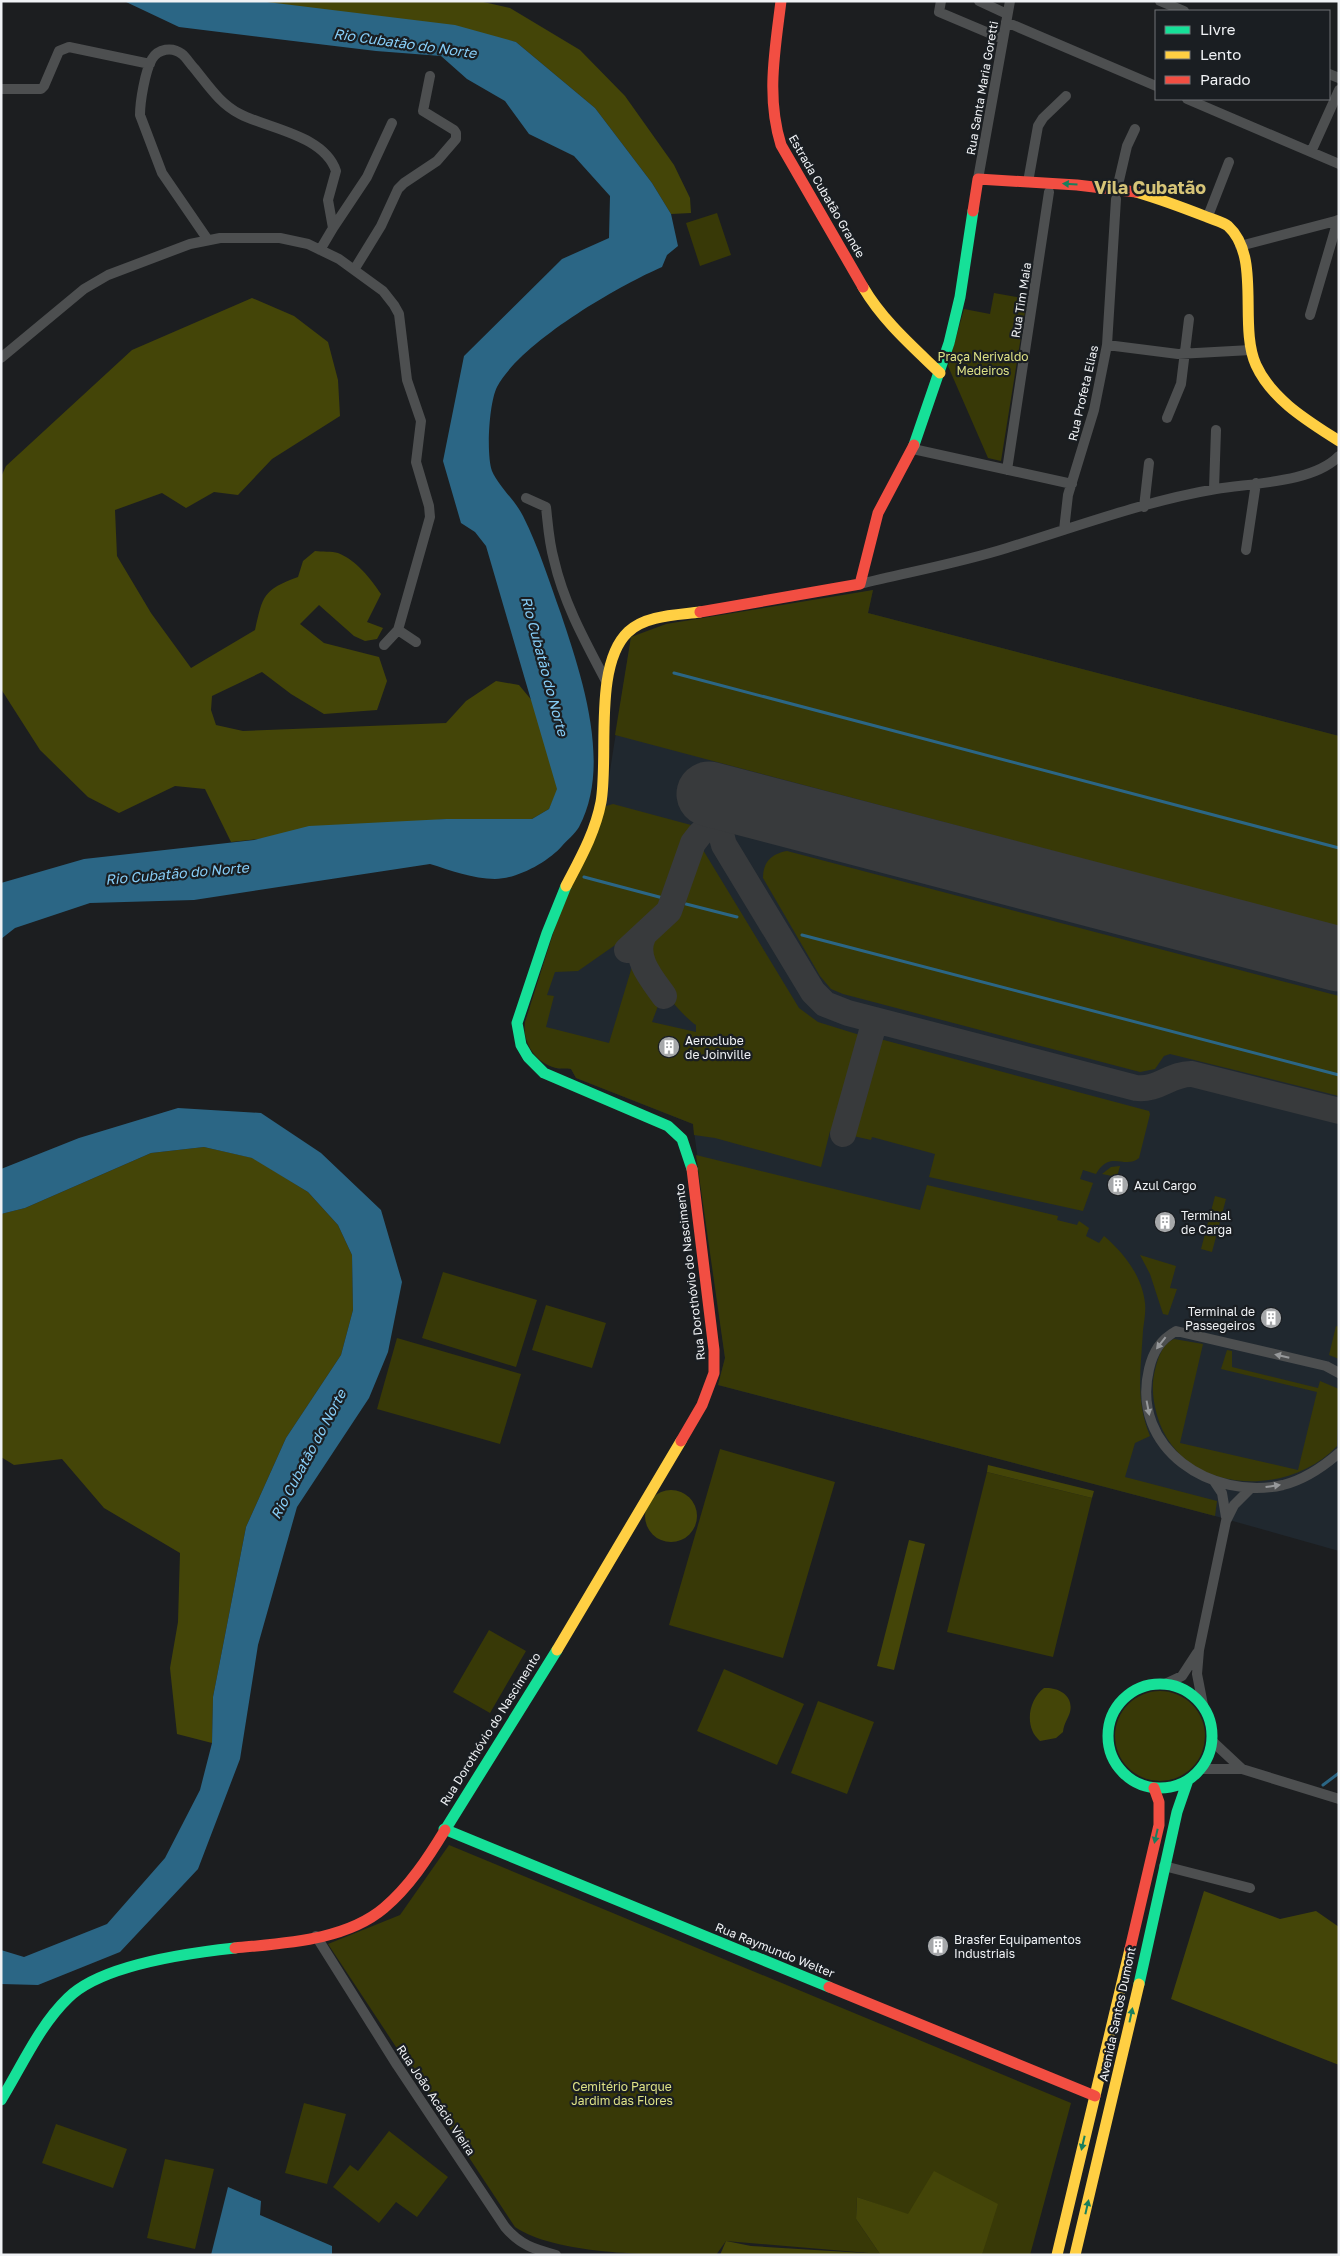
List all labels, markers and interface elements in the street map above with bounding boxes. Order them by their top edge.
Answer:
legend [1155,10,1330,100]
street label: Rua Santa Maria Goretti [963,20,1001,156]
text: Livre [1200,20,1236,38]
water label: Rio Cubatão do Norte [333,25,478,62]
text: Lento [1200,45,1241,63]
text: Parado [1200,70,1251,88]
street label: Estrada Cubatão Grande [786,132,868,260]
district label: Vila Cubatão [1094,176,1206,198]
one-way arrow [1062,180,1078,188]
street label: Rua Tim Maia [1008,261,1034,339]
street label: Rua Profeta Elias [1065,344,1101,442]
park label: Praça Nerivaldo Medeiros [938,349,1028,378]
water label: Rio Cubatão do Norte [518,594,572,739]
water label: Rio Cubatão do Norte [105,858,250,888]
place label: Aeroclube de Joinville [685,1033,751,1062]
building icon: Aeroclube de Joinville [657,1035,681,1059]
building icon: Azul Cargo [1106,1173,1130,1197]
place label: Azul Cargo [1134,1178,1196,1193]
street label: Rua Dorothóvio do Nascimento [672,1183,708,1361]
place label: Terminal de Carga [1181,1208,1232,1237]
building icon: Terminal de Carga [1153,1210,1177,1234]
place label: Terminal de Passegeiros [1185,1304,1255,1333]
building icon: Terminal de Passegeiros [1259,1306,1283,1330]
one-way arrow [1155,1336,1166,1349]
one-way arrow [1274,1352,1289,1360]
water label: Rio Cubatão do Norte [267,1386,350,1522]
one-way arrow [1144,1401,1152,1416]
one-way arrow [1266,1482,1282,1490]
street label: Rua Dorothóvio do Nascimento [436,1650,544,1808]
one-way arrow [1152,1828,1160,1843]
street label: Rua Raymundo Welter [713,1919,837,1981]
place label: Brasfer Equipamentos Industriais [954,1932,1081,1961]
building icon: Brasfer Equipamentos Industriais [926,1934,950,1958]
street label: Avenida Santos Dumont [1095,1945,1139,2083]
one-way arrow [1128,2007,1136,2023]
street label: Rua João Acácio Vieira [393,2042,479,2158]
park label: Cemitério Parque Jardim das Flores [571,2079,673,2108]
one-way arrow [1079,2136,1087,2151]
one-way arrow [1083,2200,1091,2215]

